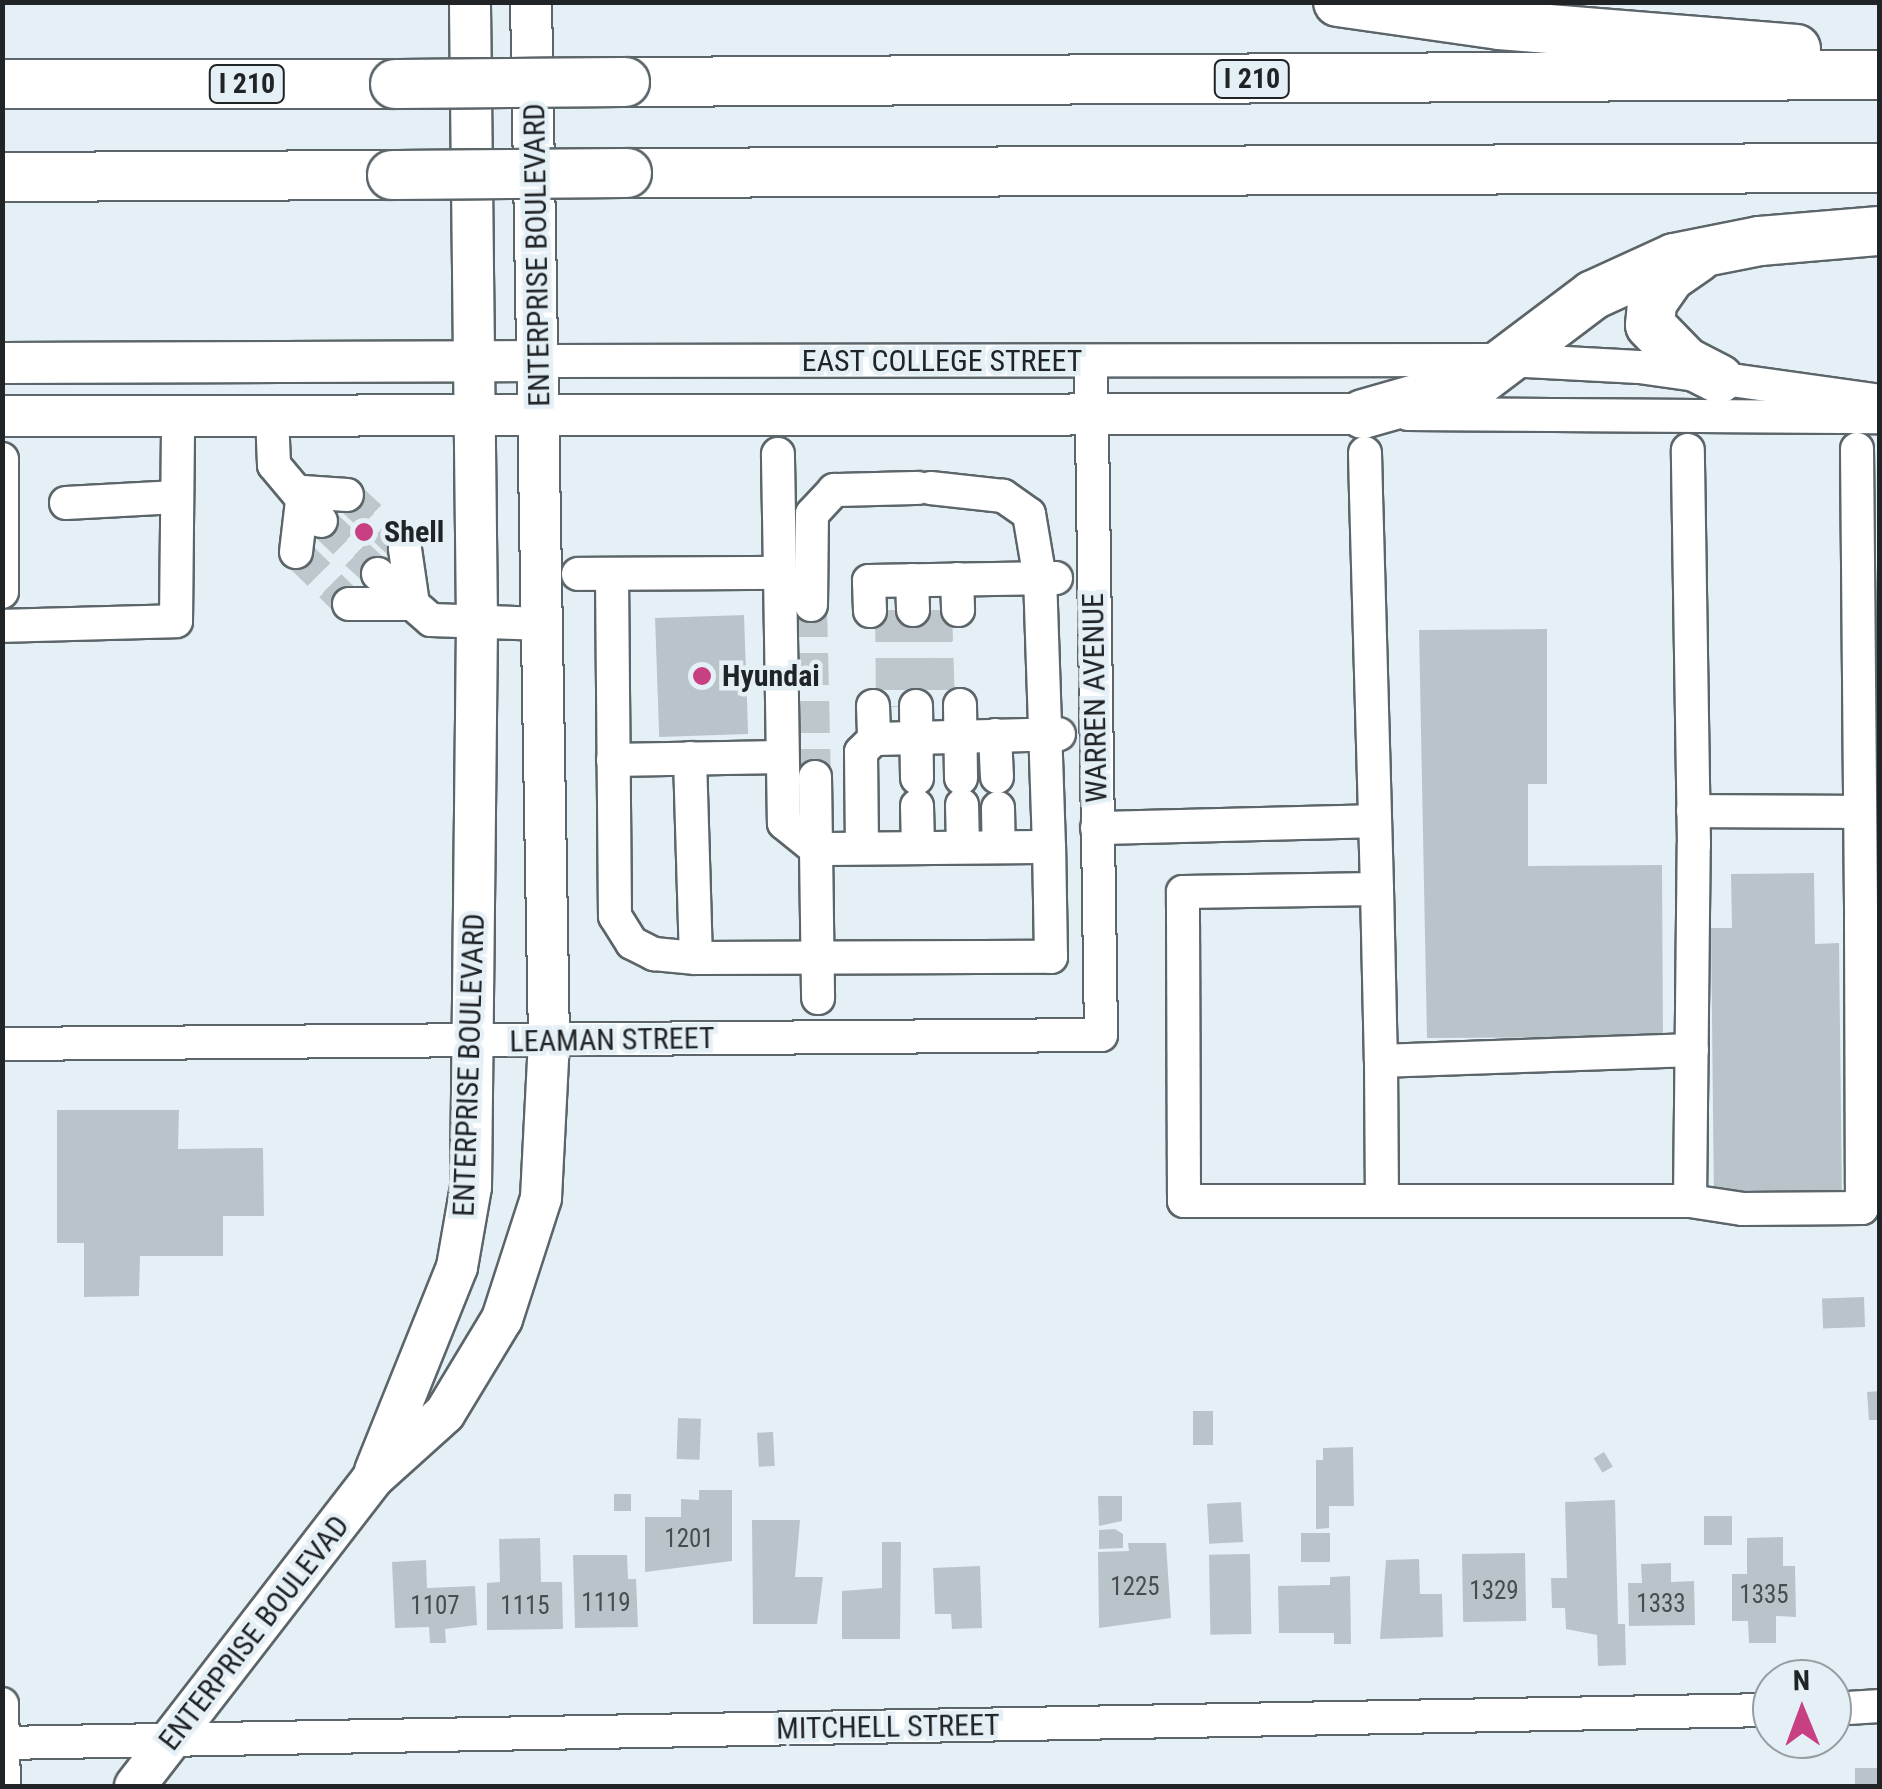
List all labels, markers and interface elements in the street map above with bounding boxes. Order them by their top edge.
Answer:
road number: I 210 [1212,56,1292,102]
road number: I 210 [207,61,287,107]
street label: ENTERPRISE BOULEVARD [516,103,558,407]
street label: EAST COLLEGE STREET [801,343,1083,379]
place label: Shell [384,514,444,550]
marker: Shell [353,521,375,543]
street label: WARREN AVENUE [1075,593,1115,803]
place label: Hyundai [722,658,820,694]
marker: Hyundai [691,665,713,687]
street label: ENTERPRISE BOULEVARD [446,913,492,1217]
street label: LEAMAN STREET [509,1020,715,1060]
street label: ENTERPRISE BOULEVAD [151,1509,357,1757]
house number: 1201 [664,1524,714,1554]
house number: 1225 [1110,1572,1160,1602]
house number: 1329 [1469,1576,1519,1606]
house number: 1335 [1739,1580,1789,1610]
house number: 1119 [581,1588,631,1618]
house number: 1333 [1636,1589,1686,1619]
house number: 1107 [410,1591,460,1621]
house number: 1115 [500,1591,550,1621]
north arrow [1752,1659,1852,1759]
text: N [1793,1664,1810,1697]
street label: MITCHELL STREET [776,1707,1000,1747]

